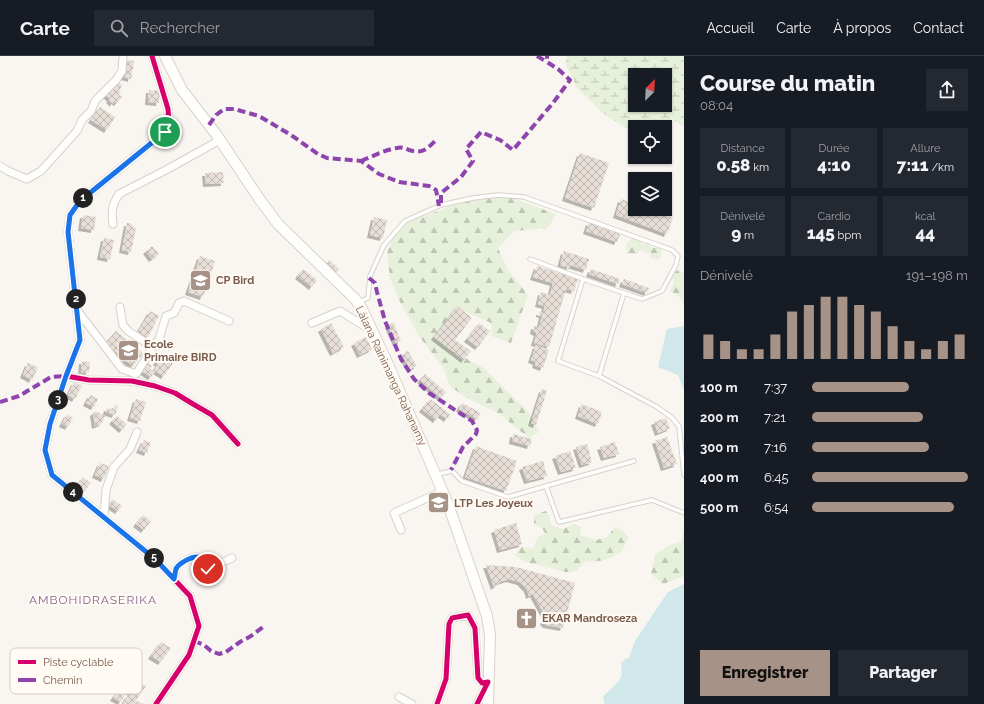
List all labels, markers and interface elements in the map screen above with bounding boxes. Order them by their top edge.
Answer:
search box [94,10,374,46]
text: Carte [20,17,70,39]
icon: search [108,17,130,39]
text: Rechercher [140,19,220,37]
text: Accueil [706,20,754,36]
text: Carte [776,20,811,36]
text: À propos [833,20,891,36]
text: Contact [913,20,964,36]
north arrow [628,68,672,112]
map controls [628,68,672,216]
button: share [926,69,968,111]
text: Course du matin [700,70,875,96]
text: 08:04 [700,98,733,113]
pin [148,115,182,149]
button: locate [628,120,672,164]
icon: arrive [154,121,176,143]
text: Distance [721,142,765,155]
text: Durée [818,142,849,155]
text: Allure [910,142,940,155]
text: 0.58 [716,155,750,175]
text: 4:10 [817,155,851,175]
text: 7:11 [897,155,929,175]
text: km [750,161,769,174]
text: /km [929,161,954,174]
button: layers [628,172,672,216]
pin: 1 [73,188,93,208]
text: 1 [80,191,86,204]
text: Dénivelé [720,210,765,223]
text: Cardio [817,210,851,223]
text: kcal [915,210,936,223]
text: 9 [731,223,741,243]
text: 145 [807,223,835,243]
text: 44 [916,223,935,243]
text: m [741,229,754,242]
text: bpm [835,229,861,242]
school or university icon: CP Bird [187,267,213,293]
text: Dénivelé [700,268,753,283]
text: 191–198 m [906,268,968,283]
place label: CP Bird [216,274,254,287]
pin: 2 [66,289,86,309]
text: 2 [73,292,79,305]
street label: Làlana Rainimanga Rahanamy [353,304,429,448]
school or university icon: Ecole Primaire BIRD [115,337,141,363]
place label: Ecole Primaire BIRD [144,338,217,364]
text: 100 m [700,380,738,395]
text: 7:37 [764,380,787,395]
pin: 3 [48,390,68,410]
text: 3 [55,393,61,406]
text: 200 m [700,410,739,425]
text: 7:21 [764,410,786,425]
text: 300 m [700,440,738,455]
text: 7:16 [764,440,787,455]
text: 400 m [700,470,739,485]
text: 6:45 [764,470,788,485]
pin: 4 [63,482,83,502]
text: 4 [70,485,76,498]
school or university icon: LTP Les Joyeux [426,490,452,516]
place label: LTP Les Joyeux [454,497,533,510]
text: 500 m [700,500,738,515]
text: 6:54 [764,500,788,515]
pin: 5 [144,548,164,568]
text: 5 [151,551,157,564]
pin [191,552,225,586]
icon: check [197,558,219,580]
district label: AMBOHIDRASERIKA [29,593,157,607]
church icon: EKAR Mandroseza [513,605,539,631]
place label: EKAR Mandroseza [542,612,637,625]
legend [10,648,142,694]
button: Enregistrer [700,650,830,696]
button: Partager [838,650,968,696]
text: Piste cyclable [43,656,114,669]
text: Chemin [43,674,82,687]

